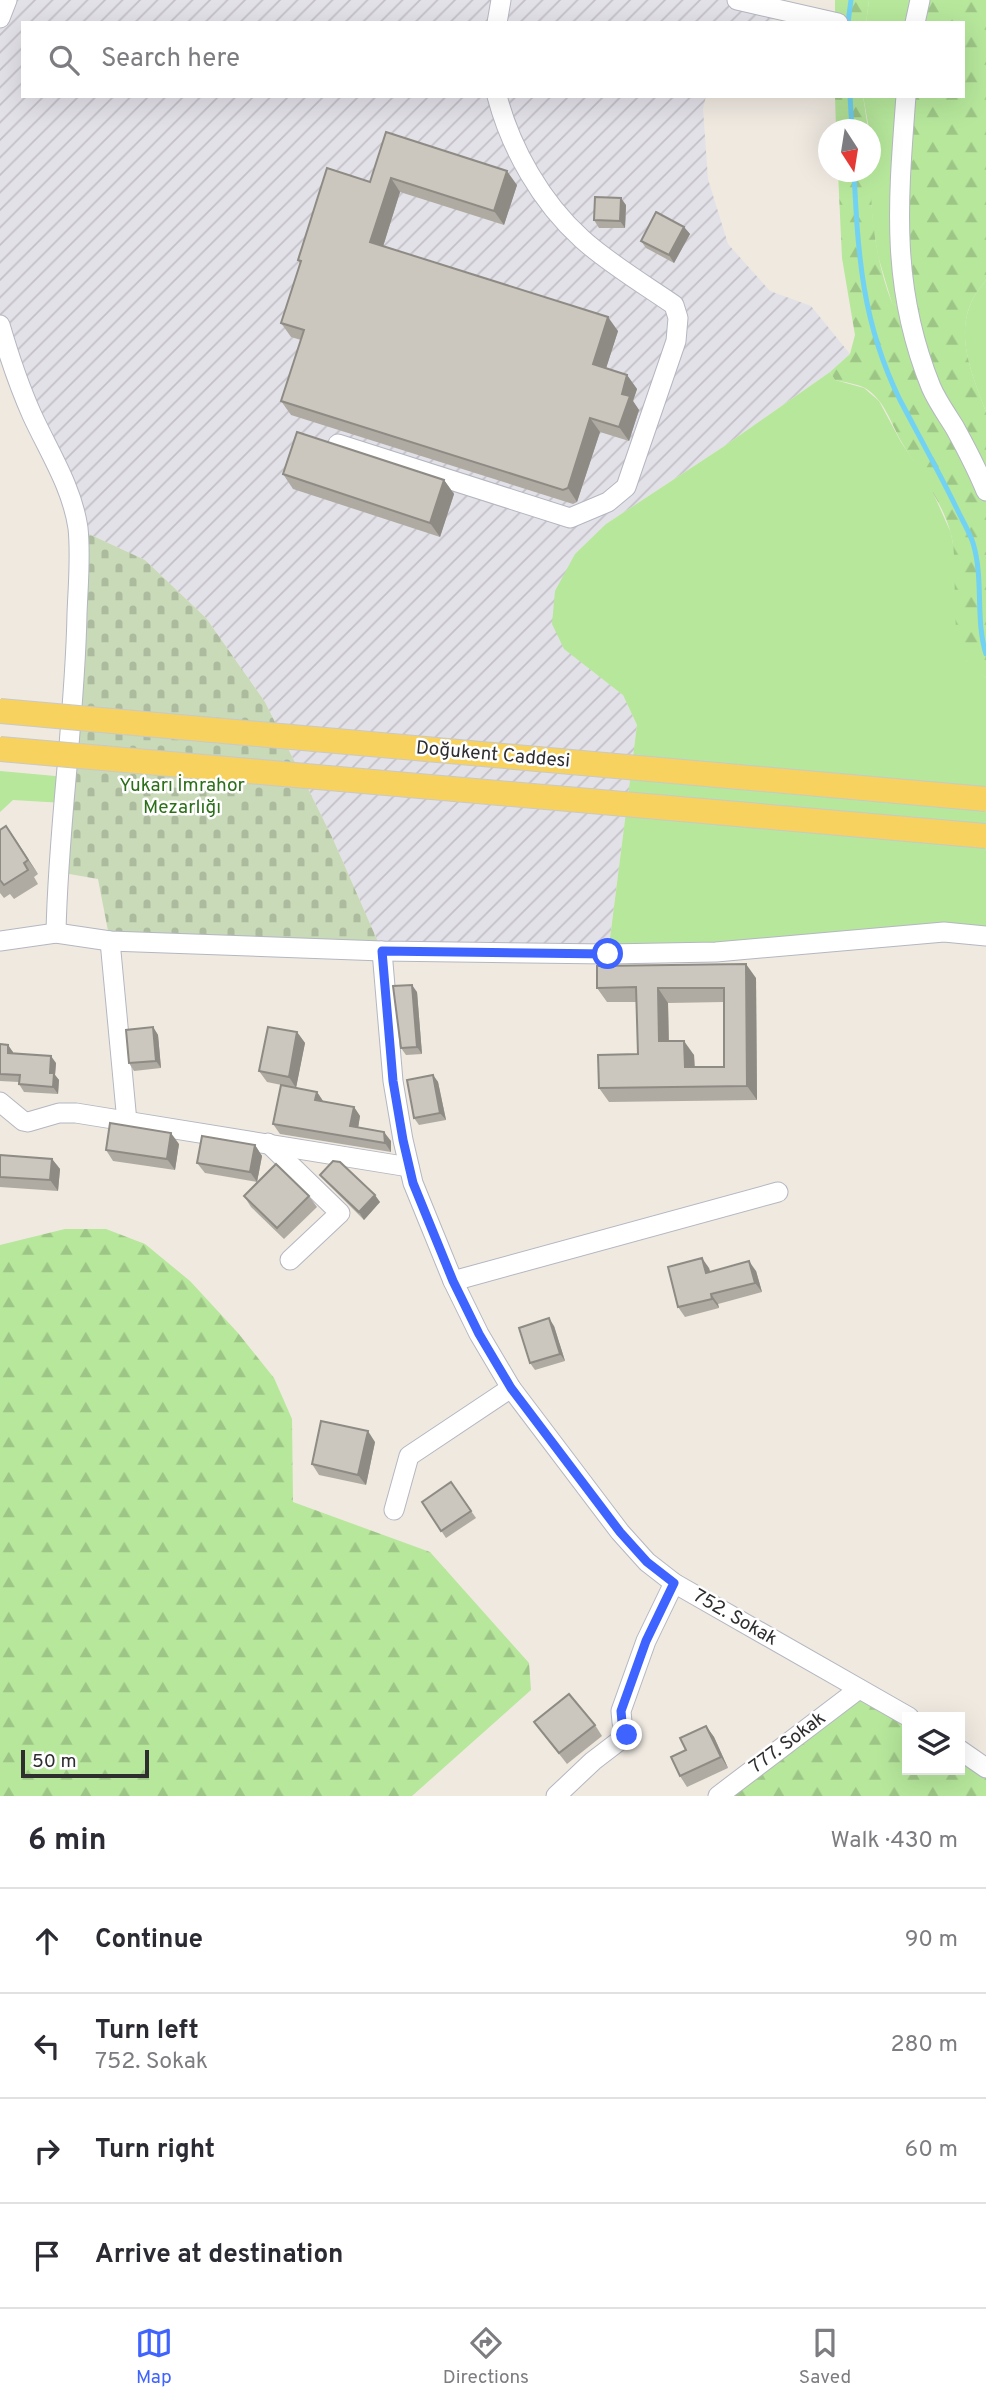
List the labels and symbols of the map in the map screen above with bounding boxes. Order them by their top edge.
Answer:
north arrow [818,119,881,182]
street label: Doğukent Caddesi [415,736,571,774]
park label: Yukarı İmrahor Mezarlığı [119,773,245,820]
route start [592,938,623,969]
street label: 752. Sokak [689,1584,781,1652]
street label: 777. Sokak [745,1707,831,1779]
route end [611,1719,642,1750]
scale bar [21,1747,149,1779]

